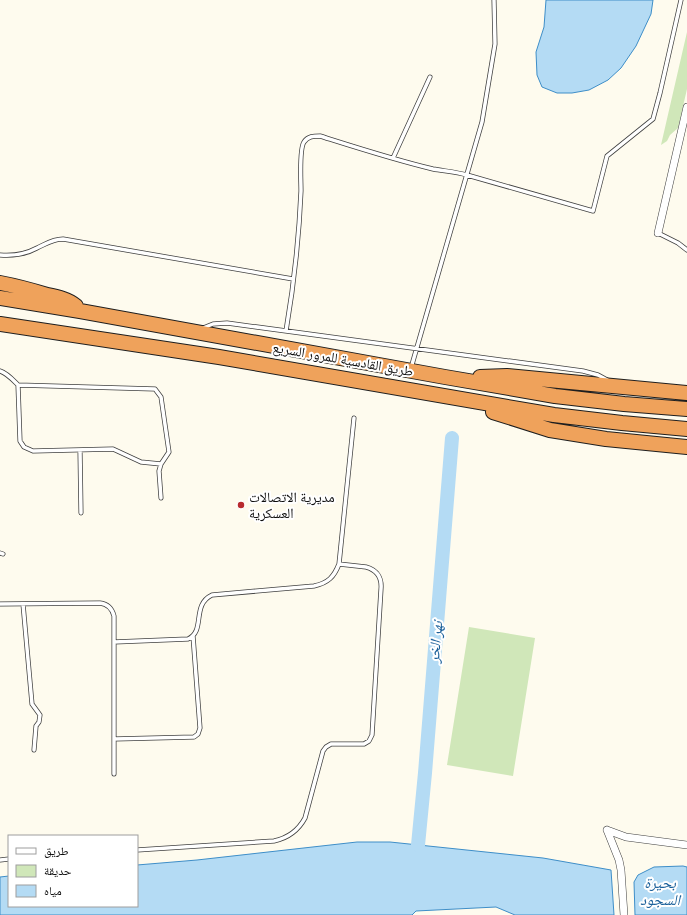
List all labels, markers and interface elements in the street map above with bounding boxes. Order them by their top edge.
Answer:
street label: طريق القادسية للمرور السريع [271,338,415,381]
place label: مديرية الاتصالات العسكرية [249,488,335,522]
marker: مديرية الاتصالات العسكرية [236,500,246,510]
water label: نهر الخر [424,617,447,665]
legend [8,835,138,907]
text: طريق [44,843,69,858]
text: حديقة [44,863,72,878]
water label: بحيرة السجود [640,873,681,909]
text: مياه [44,883,62,898]

